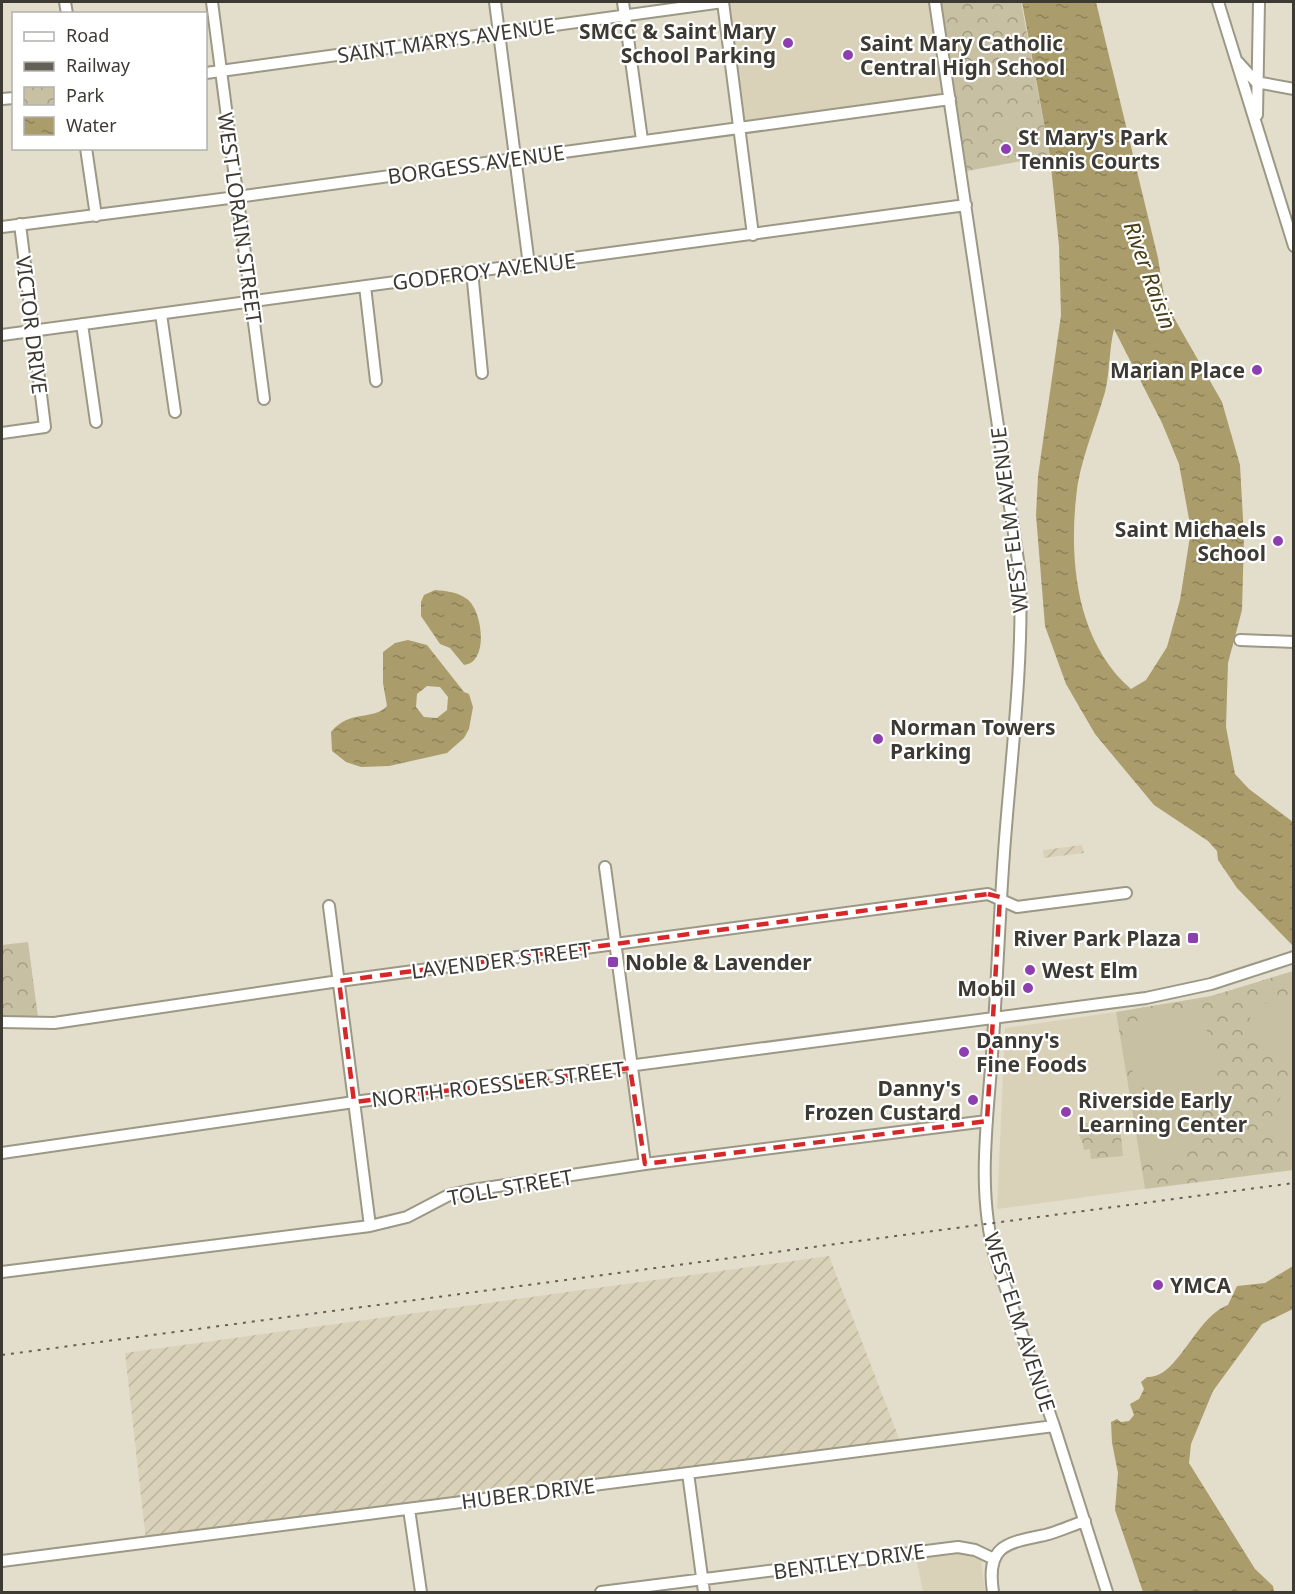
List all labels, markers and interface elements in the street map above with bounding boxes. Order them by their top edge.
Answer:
street label: SAINT MARYS AVENUE [335,11,557,69]
legend [12,12,207,150]
place label: SMCC & Saint Mary School Parking [579,17,776,69]
text: Road [66,23,109,47]
place label: Saint Mary Catholic Central High School [860,29,1065,81]
marker: SMCC & Saint Mary School Parking [781,36,795,50]
marker: Saint Mary Catholic Central High School [841,48,855,62]
text: Railway [66,53,131,77]
text: Park [66,83,104,107]
street label: WEST LORAIN STREET [211,111,269,326]
text: Water [66,113,117,137]
place label: St Mary's Park Tennis Courts [1018,123,1169,175]
street label: BORGESS AVENUE [386,138,566,190]
marker: St Mary's Park Tennis Courts [999,142,1013,156]
water label: River Raisin [1118,217,1184,333]
street label: GODFROY AVENUE [391,246,577,296]
street label: VICTOR DRIVE [10,254,54,396]
place label: Marian Place [1110,356,1245,384]
marker: Marian Place [1250,363,1264,377]
street label: WEST ELM AVENUE [984,426,1034,614]
place label: Saint Michaels School [1115,515,1266,567]
marker: Saint Michaels School [1271,534,1285,548]
place label: Norman Towers Parking [890,713,1056,765]
marker: Norman Towers Parking [871,732,885,746]
place label: River Park Plaza [1013,924,1181,952]
marker: River Park Plaza [1186,931,1200,945]
street label: LAVENDER STREET [410,935,593,985]
place label: Noble & Lavender [625,948,812,976]
marker: Noble & Lavender [606,955,620,969]
place label: West Elm [1042,956,1138,984]
marker: West Elm [1023,963,1037,977]
place label: Mobil [957,974,1016,1002]
marker: Mobil [1021,981,1035,995]
place label: Danny's Fine Foods [976,1026,1087,1078]
marker: Danny's Fine Foods [957,1045,971,1059]
street label: NORTH ROESSLER STREET [370,1055,626,1113]
place label: Danny's Frozen Custard [804,1074,961,1126]
place label: Riverside Early Learning Center [1078,1086,1248,1138]
marker: Danny's Frozen Custard [966,1093,980,1107]
marker: Riverside Early Learning Center [1059,1105,1073,1119]
street label: TOLL STREET [445,1162,575,1212]
street label: WEST ELM AVENUE [978,1229,1062,1415]
place label: YMCA [1170,1271,1231,1299]
marker: YMCA [1151,1278,1165,1292]
street label: HUBER DRIVE [460,1471,596,1515]
street label: BENTLEY DRIVE [771,1537,927,1585]

